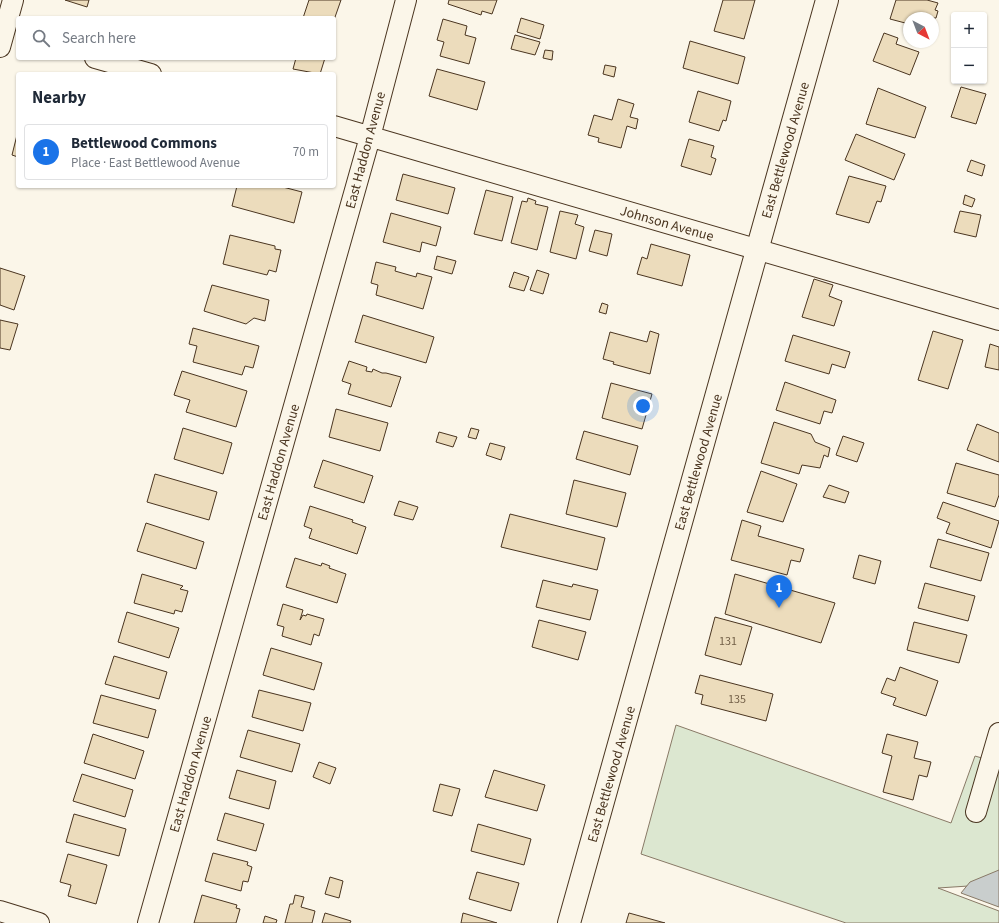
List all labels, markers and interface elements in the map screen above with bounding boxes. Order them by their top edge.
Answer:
north arrow [903,12,939,48]
map controls [951,12,987,84]
button: + [951,12,987,48]
search box [16,16,336,60]
icon: search [30,27,52,49]
text: Search here [62,28,136,49]
button: − [951,48,987,84]
street label: East Bettlewood Avenue [757,80,815,221]
text: Nearby [32,86,86,110]
street label: East Haddon Avenue [341,89,391,211]
text: Bettlewood Commons [71,133,217,154]
text: 1 [43,143,49,161]
text: 70 m [293,143,319,161]
text: Place · East Bettlewood Avenue [71,154,240,172]
street label: Johnson Avenue [618,201,716,247]
street label: East Bettlewood Avenue [670,392,728,533]
your location [633,396,653,416]
street label: East Haddon Avenue [253,402,305,523]
pin: 1 [766,575,792,608]
house number: 131 [719,633,737,650]
house number: 135 [728,691,746,708]
street label: East Bettlewood Avenue [583,704,641,845]
street label: East Haddon Avenue [165,714,217,835]

